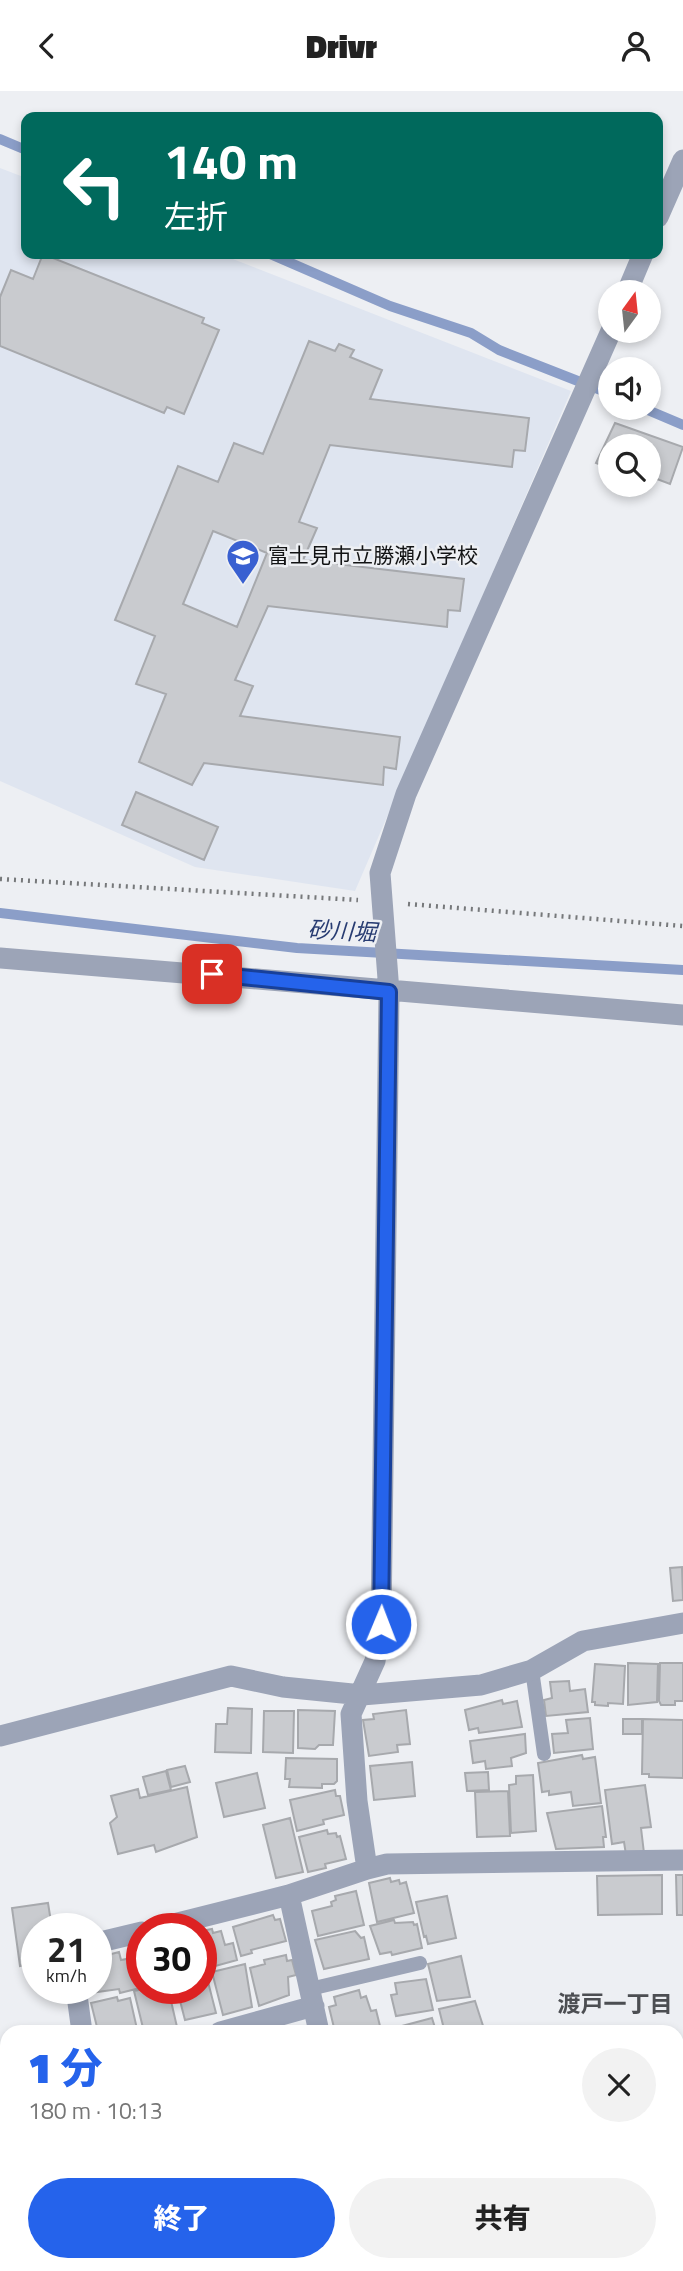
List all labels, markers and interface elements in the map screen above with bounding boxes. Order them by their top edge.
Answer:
text: Drivr [306,22,377,70]
icon: back [28,27,66,65]
icon: person [617,27,655,65]
text: 140 m [164,123,298,198]
icon: left [49,140,140,231]
text: 左折 [164,192,228,240]
north arrow [598,280,662,343]
map controls [598,280,661,497]
button: sound [598,357,661,420]
button: search [598,434,661,497]
school or university icon: 富士見市立勝瀬小学校 [224,537,262,586]
place label: 富士見市立勝瀬小学校 [268,539,478,571]
water label: 砂川堀 [307,911,380,950]
pin [182,944,242,1004]
icon: arrive [193,955,231,993]
position arrow [344,1587,418,1661]
speed limit sign: 30 [126,1913,217,2004]
text: 21 [47,1922,86,1976]
text: km/h [46,1962,87,1989]
district label: 渡戸一丁目 [558,1986,673,2021]
text: 1 分 [28,2035,102,2099]
button: close [582,2048,656,2122]
text: 180 m · 10:13 [28,2093,163,2128]
button: 終了 [28,2178,335,2258]
button: 共有 [349,2178,656,2258]

